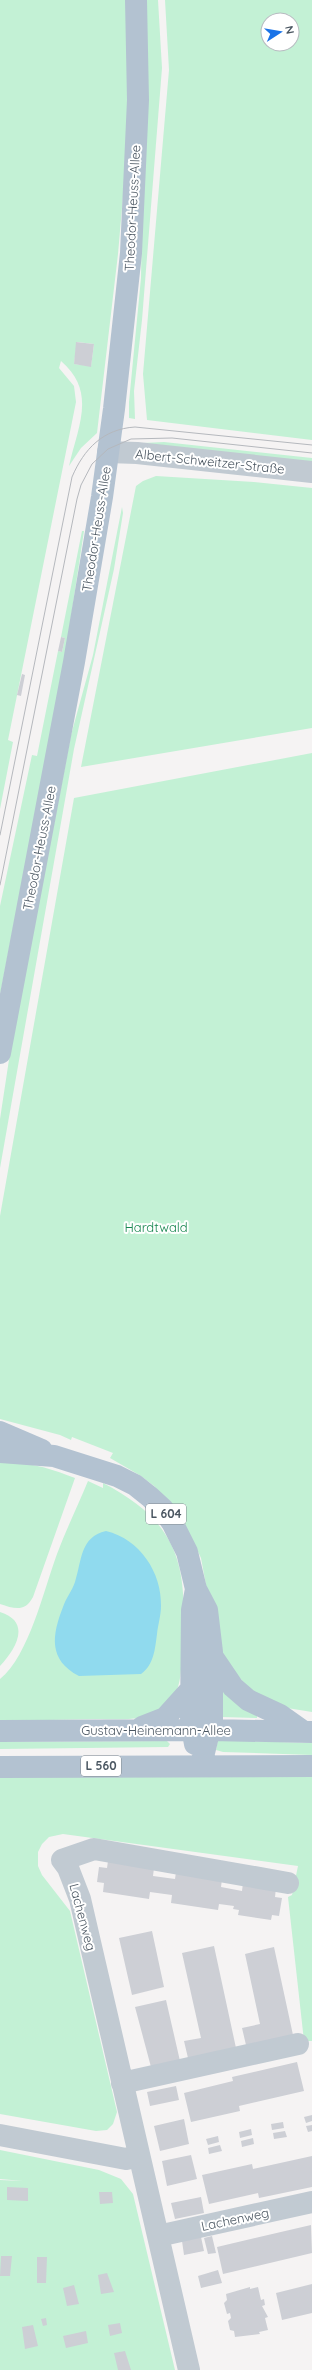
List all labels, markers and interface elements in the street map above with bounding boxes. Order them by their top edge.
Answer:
north arrow [260,12,300,52]
text: N [282,25,297,35]
street label: Theodor-Heuss-Allee [121,144,143,272]
street label: Albert-Schweitzer-Straße [135,445,285,477]
street label: Theodor-Heuss-Allee [78,465,114,593]
street label: Theodor-Heuss-Allee [19,784,59,912]
park label: Hardtwald [124,1219,188,1235]
road number: L 604 [146,1504,186,1524]
street label: Gustav-Heinemann-Allee [81,1722,231,1738]
road number: L 560 [81,1756,121,1776]
street label: Lachenweg [66,1882,100,1952]
street label: Lachenweg [200,2204,270,2234]

